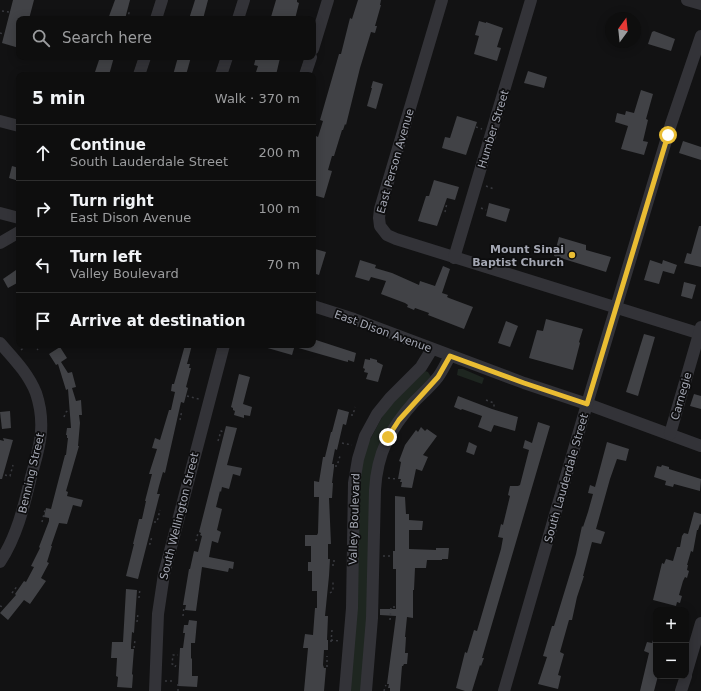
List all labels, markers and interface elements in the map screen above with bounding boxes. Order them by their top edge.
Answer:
north arrow [605,12,641,48]
search box [16,16,316,60]
icon: search [30,27,52,49]
text: Search here [62,29,152,47]
text: 5 min [32,88,85,108]
street label: Humber Street [475,88,512,170]
text: Walk · 370 m [215,91,300,106]
street label: East Person Avenue [374,107,417,215]
route start [659,126,677,144]
text: Continue [70,136,146,154]
icon: ahead [32,142,54,164]
text: 200 m [258,145,300,160]
text: South Lauderdale Street [70,154,228,169]
text: Turn right [70,192,154,210]
icon: right [32,198,54,220]
text: 100 m [258,201,300,216]
text: East Dison Avenue [70,210,191,225]
place label: Mount Sinai Baptist Church [472,243,564,269]
text: Turn left [70,248,142,266]
marker: Mount Sinai Baptist Church [567,250,577,260]
icon: left [32,254,54,276]
text: 70 m [267,257,300,272]
text: Valley Boulevard [70,266,179,281]
street label: East Dison Avenue [332,308,433,355]
icon: arrive [32,310,54,332]
text: Arrive at destination [70,312,245,330]
street label: Carnegie [668,370,695,422]
street label: South Lauderdale Street [542,411,591,544]
route end [379,428,397,446]
street label: Benning Street [16,431,47,515]
street label: South Wellington Street [157,451,202,581]
street label: Valley Boulevard [346,473,363,565]
map controls [653,607,689,679]
button: + [653,607,689,643]
button: − [653,643,689,679]

